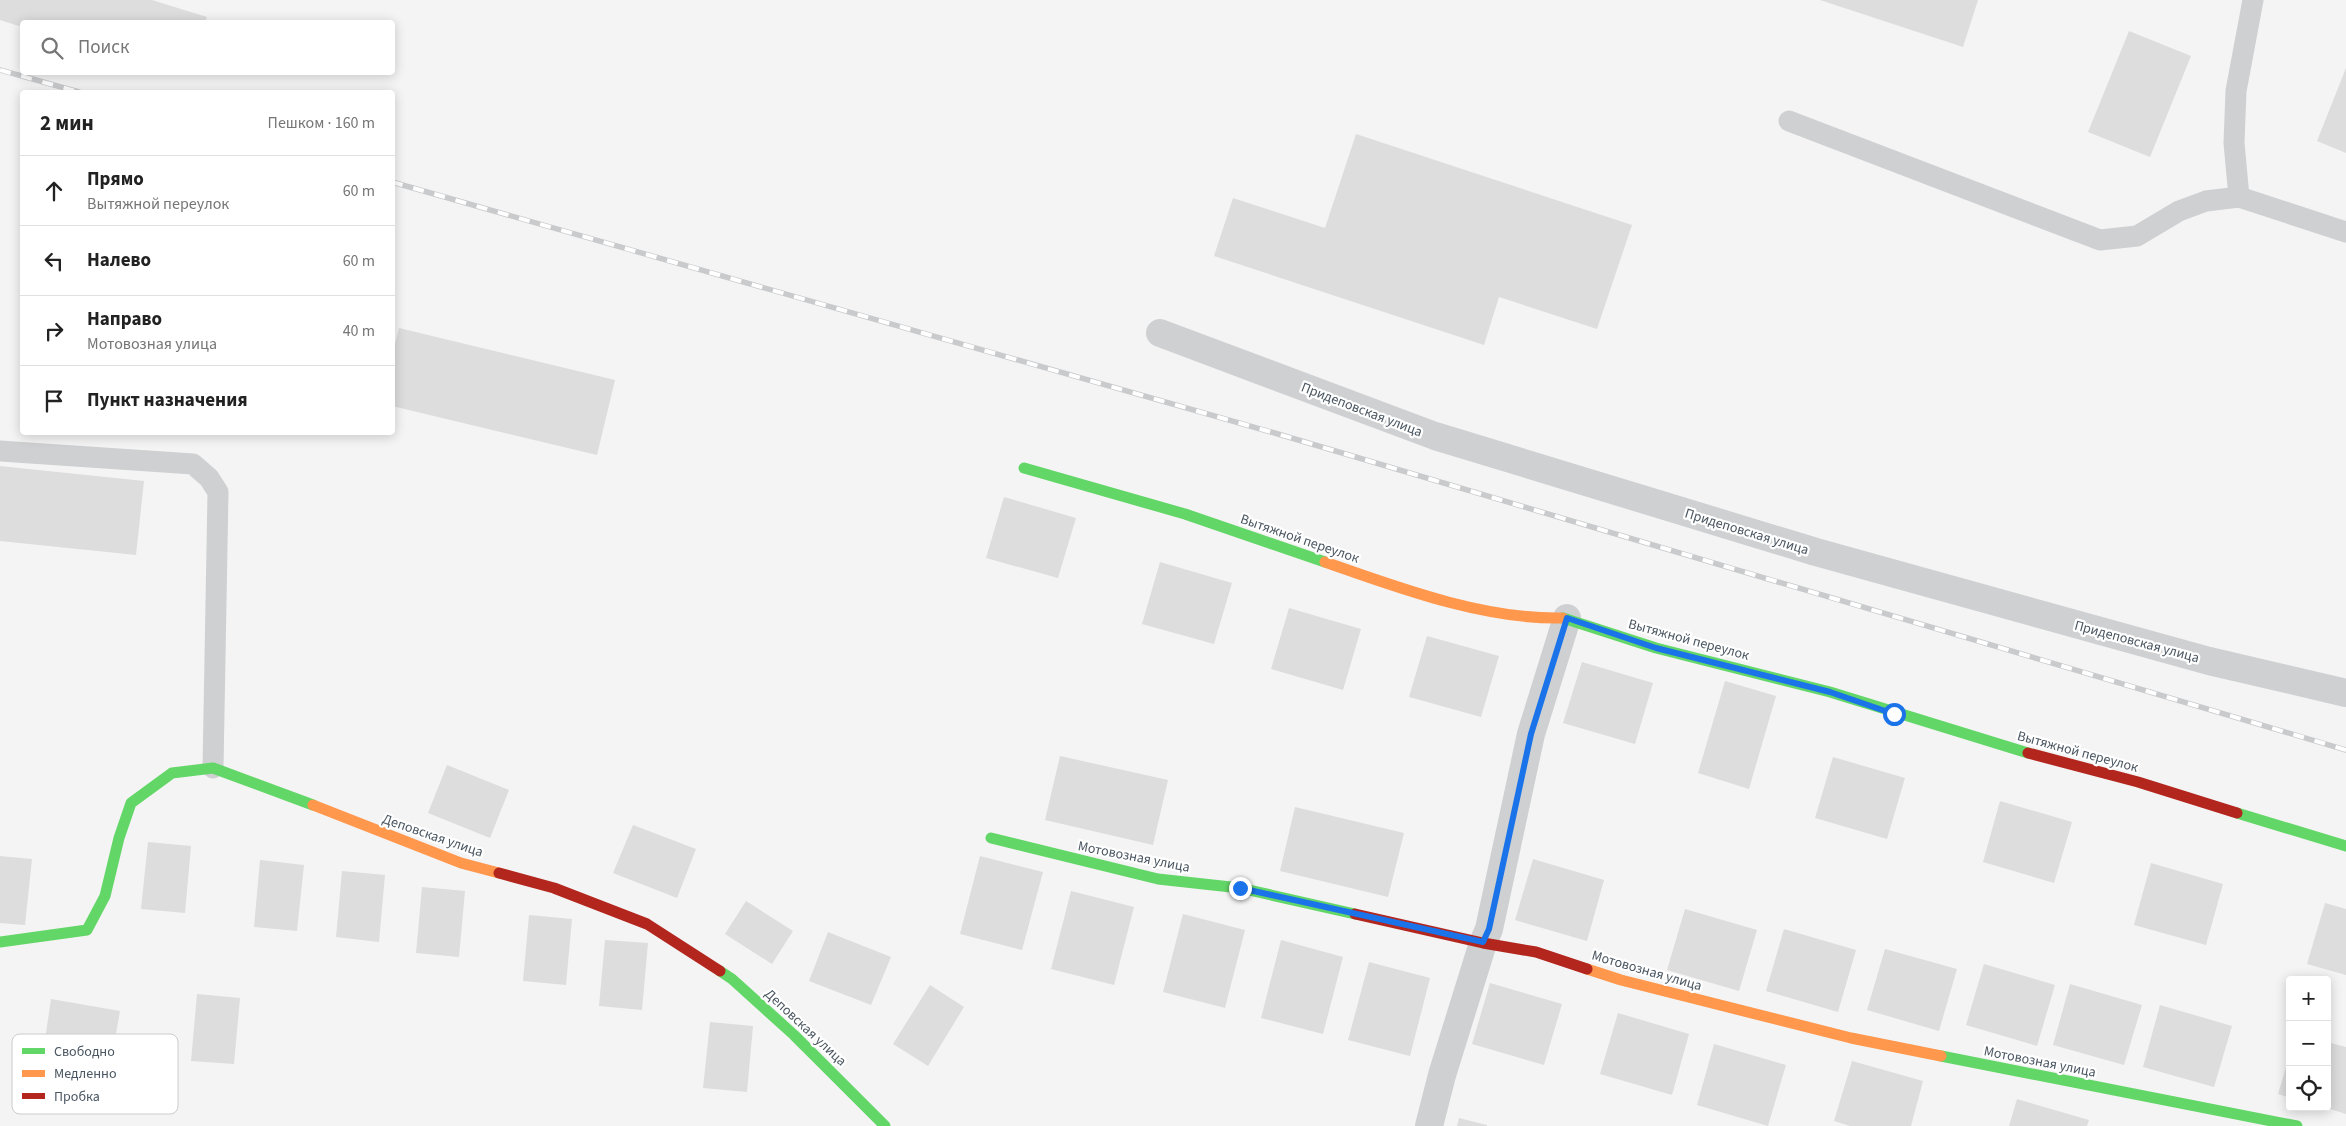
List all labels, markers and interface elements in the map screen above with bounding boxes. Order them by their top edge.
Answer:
search box [20,20,395,75]
icon: search [38,34,66,62]
text: Поиск [78,34,129,61]
text: 2 мин [40,108,94,138]
text: Пешком · 160 m [268,112,375,134]
text: Прямо [87,166,144,193]
icon: ahead [40,177,68,205]
text: 60 m [343,180,375,202]
text: Вытяжной переулок [87,193,229,215]
icon: left [40,247,68,275]
text: Налево [87,247,151,274]
text: 60 m [343,250,375,272]
text: Направо [87,306,162,333]
icon: right [40,317,68,345]
text: 40 m [343,320,375,342]
text: Мотовозная улица [87,333,217,355]
street label: Придеповская улица [1298,378,1425,442]
icon: arrive [40,387,68,415]
text: Пункт назначения [87,387,248,414]
street label: Придеповская улица [1682,504,1811,560]
street label: Вытяжной переулок [1238,509,1362,569]
street label: Вытяжной переулок [1626,614,1752,666]
street label: Придеповская улица [2072,616,2201,668]
route start [1883,703,1906,726]
street label: Вытяжной переулок [2015,726,2141,778]
street label: Деповская улица [380,809,486,863]
street label: Мотовозная улица [1076,836,1192,878]
route end [1229,877,1252,900]
street label: Мотовозная улица [1589,946,1704,996]
map controls [2286,976,2331,1111]
button: + [2286,976,2331,1021]
street label: Деповская улица [760,984,851,1071]
button: − [2286,1021,2331,1066]
legend [12,1034,178,1114]
street label: Мотовозная улица [1982,1041,2098,1083]
text: Свободно [54,1042,115,1062]
text: Медленно [54,1064,117,1084]
button: locate [2286,1066,2331,1111]
text: Пробка [54,1087,100,1107]

